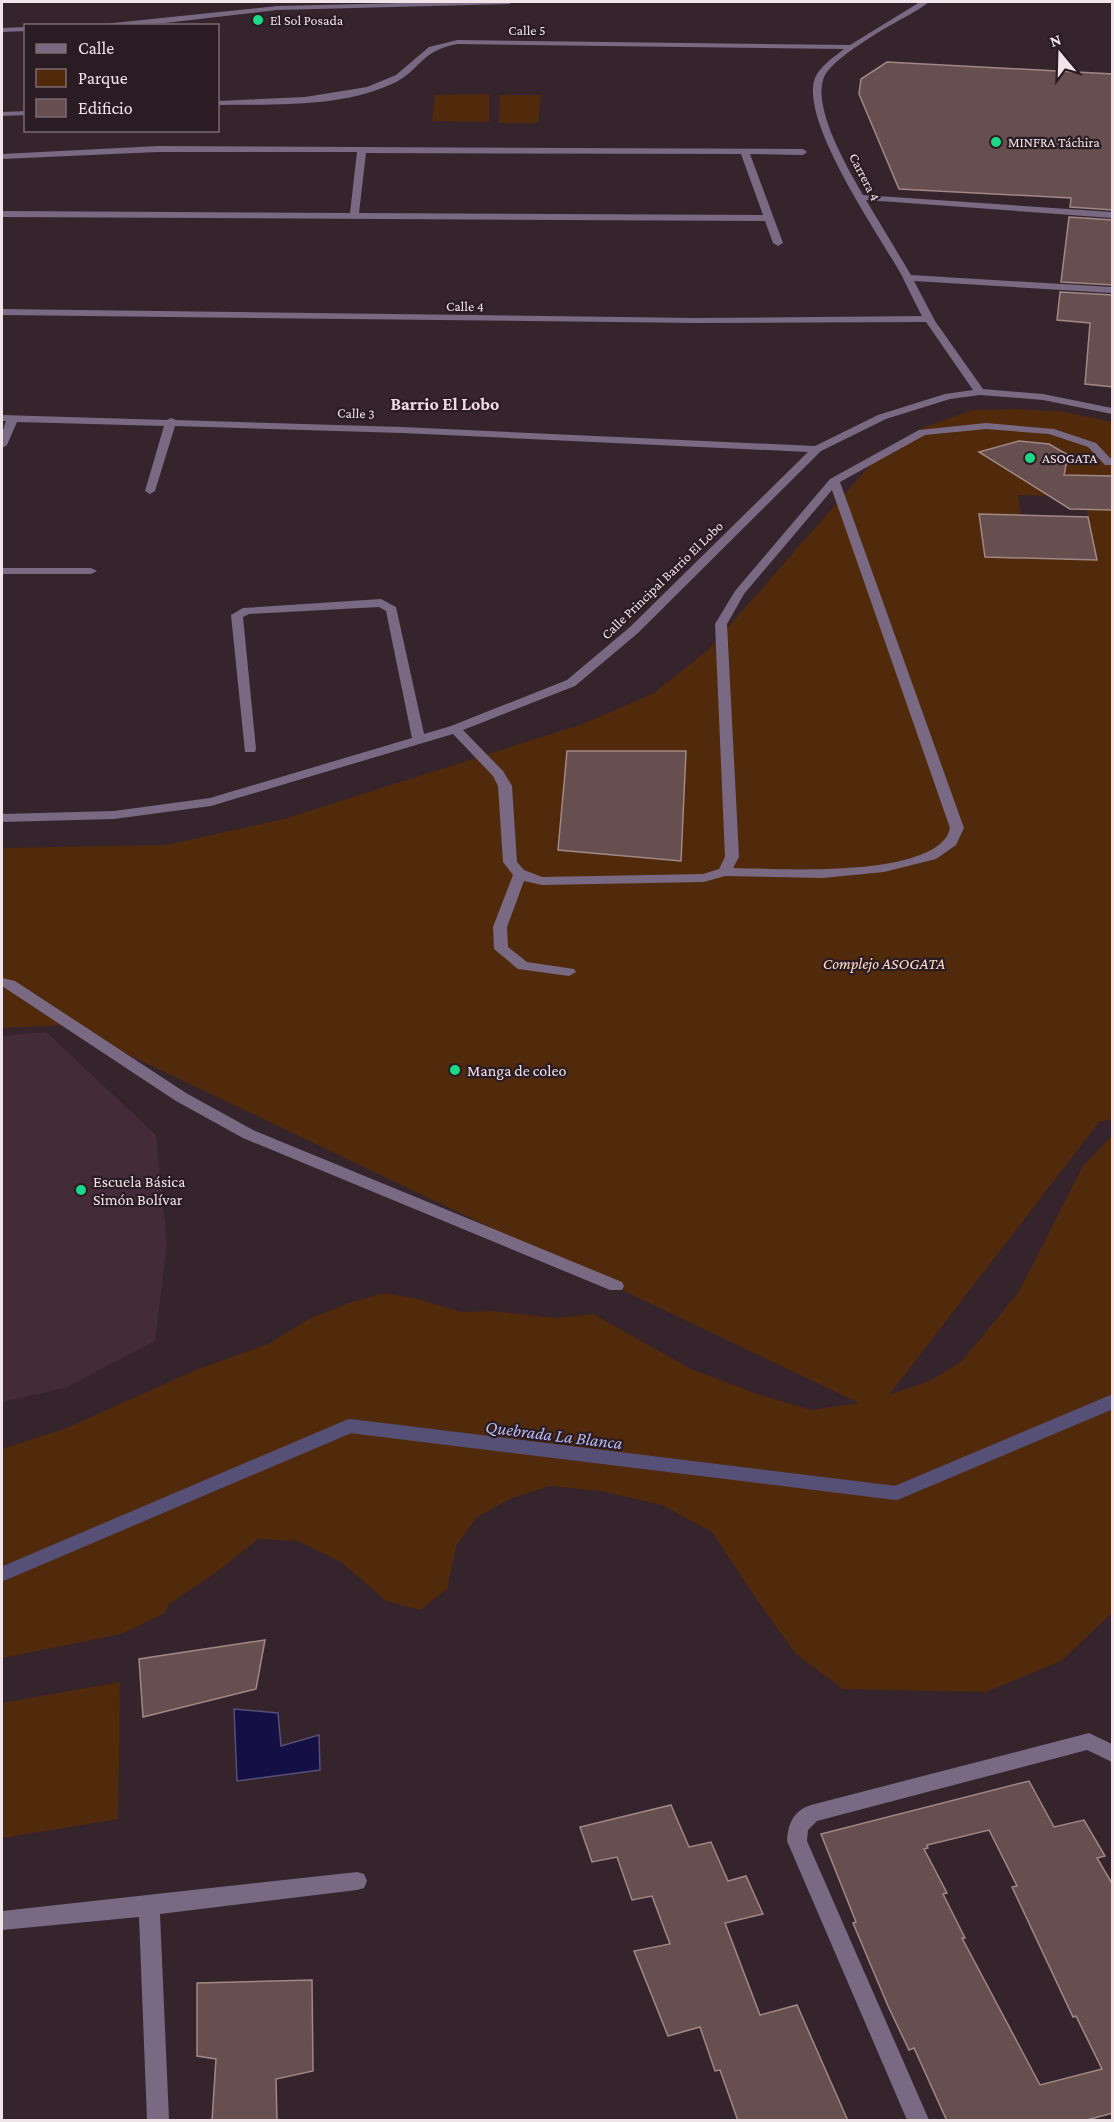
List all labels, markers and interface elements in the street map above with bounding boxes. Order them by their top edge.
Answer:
place label: El Sol Posada [270,12,344,28]
marker: El Sol Posada [251,13,265,27]
street label: Calle 5 [508,22,546,38]
legend [24,24,219,132]
north arrow [1030,24,1090,84]
text: N [1047,30,1063,50]
text: Calle [78,38,114,58]
text: Parque [78,68,128,88]
text: Edificio [78,98,133,118]
place label: MINFRA Táchira [1008,134,1100,150]
marker: MINFRA Táchira [989,135,1003,149]
street label: Carrera 4 [846,150,884,204]
street label: Calle 4 [446,298,484,314]
district label: Barrio El Lobo [391,394,499,414]
street label: Calle 3 [337,404,375,422]
place label: ASOGATA [1042,450,1097,466]
marker: ASOGATA [1023,451,1037,465]
street label: Calle Principal Barrio El Lobo [598,518,726,642]
park label: Complejo ASOGATA [823,955,945,973]
place label: Manga de coleo [467,1062,567,1080]
marker: Manga de coleo [448,1063,462,1077]
place label: Escuela Básica Simón Bolívar [93,1173,186,1208]
marker: Escuela Básica Simón Bolívar [74,1183,88,1197]
water label: Quebrada La Blanca [484,1417,624,1453]

